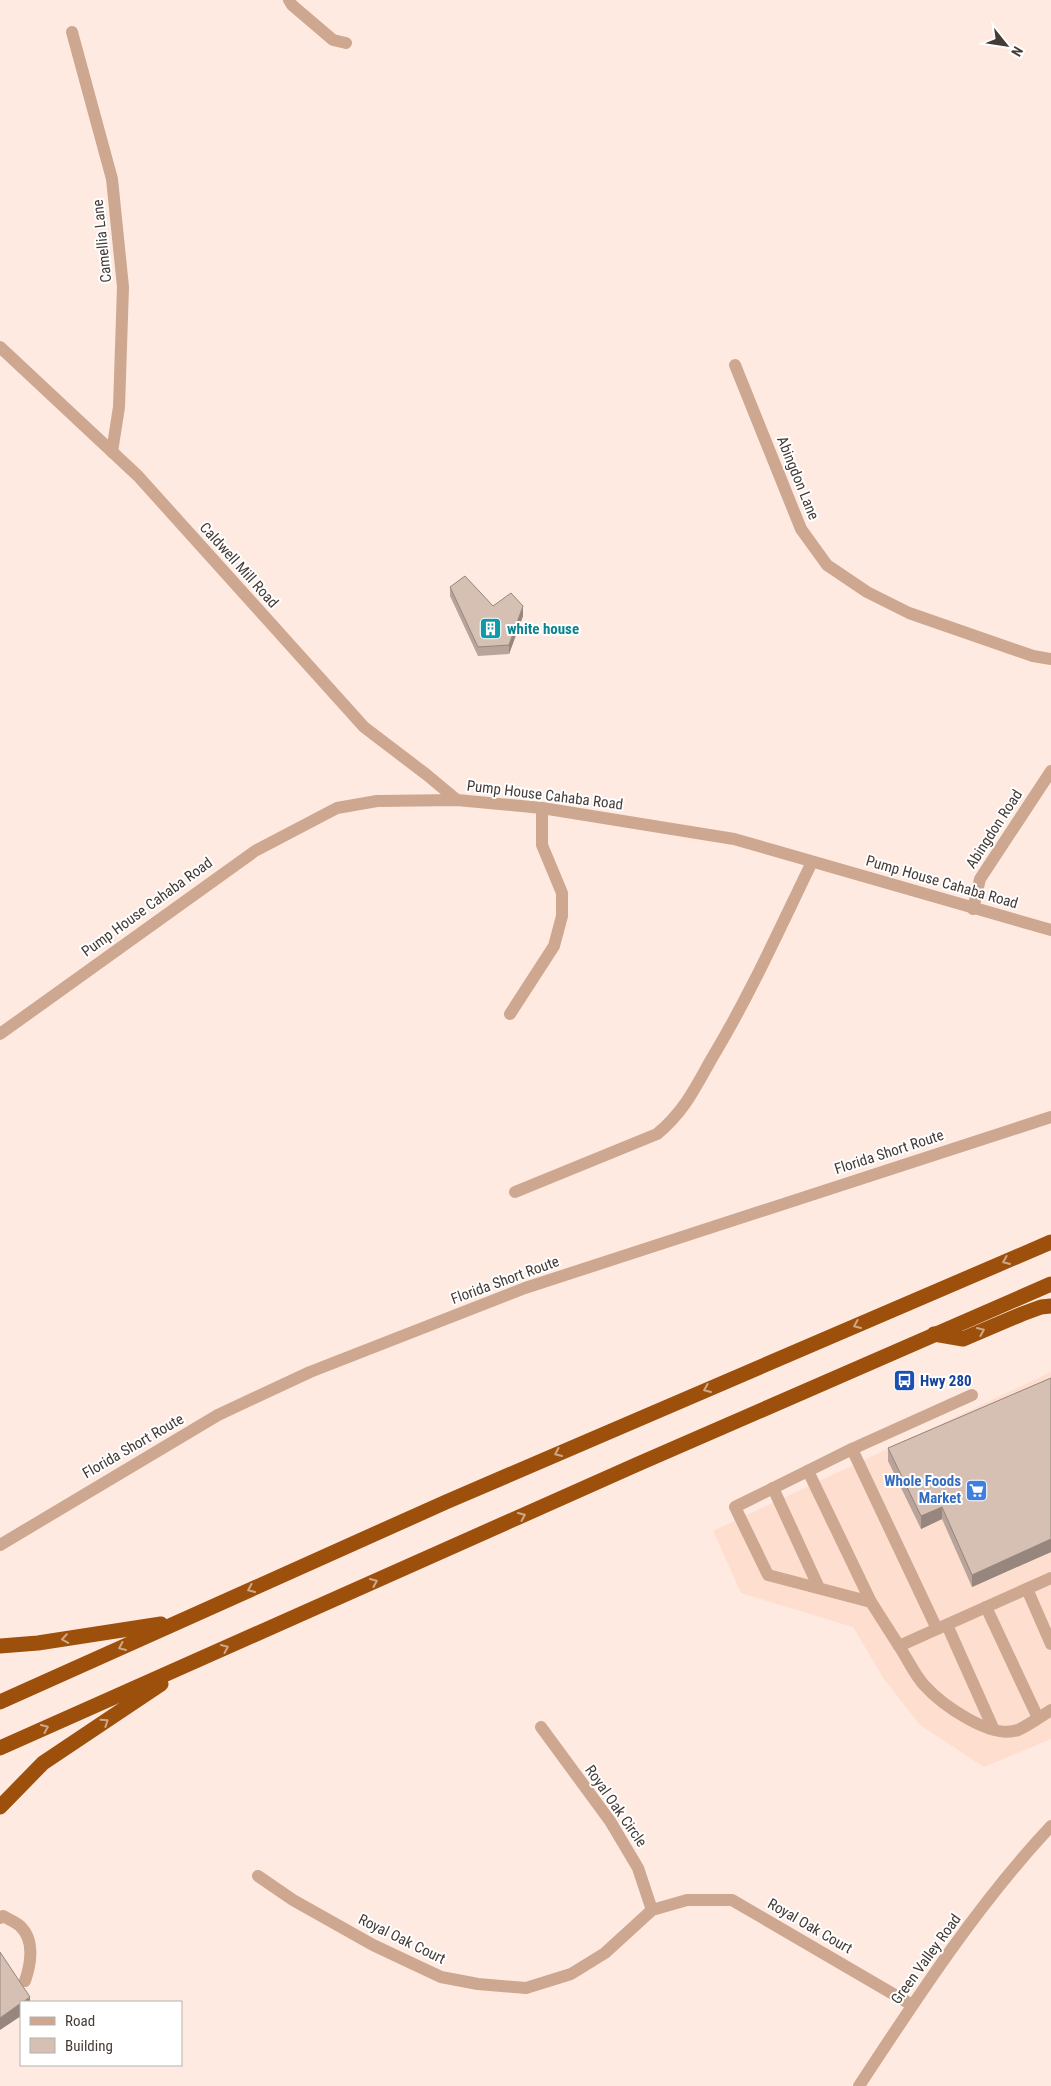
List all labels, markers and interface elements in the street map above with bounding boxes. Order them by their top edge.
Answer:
north arrow [981,20,1031,70]
text: N [1008,44,1026,59]
street label: Camellia Lane [89,198,115,284]
street label: Abingdon Lane [773,434,823,522]
street label: Caldwell Mill Road [196,519,282,611]
building icon: white house [479,617,503,641]
place label: white house [507,620,579,638]
street label: Pump House Cahaba Road [466,776,624,814]
street label: Abingdon Road [962,786,1026,872]
street label: Pump House Cahaba Road [864,852,1020,912]
street label: Pump House Cahaba Road [78,853,216,961]
street label: Florida Short Route [832,1126,946,1178]
street label: Florida Short Route [448,1252,562,1308]
one-way arrow [1002,1255,1011,1265]
one-way arrow [853,1318,862,1329]
one-way arrow [976,1327,985,1338]
bus stop icon: Hwy 280 [892,1369,916,1393]
place label: Hwy 280 [920,1372,972,1390]
one-way arrow [703,1382,712,1393]
street label: Florida Short Route [79,1410,187,1482]
one-way arrow [554,1447,563,1458]
place label: Whole Foods Market [884,1472,961,1507]
supermarket icon: Whole Foods Market [965,1478,989,1502]
one-way arrow [517,1511,526,1522]
one-way arrow [369,1577,378,1588]
one-way arrow [248,1583,257,1593]
one-way arrow [61,1633,69,1644]
one-way arrow [118,1641,127,1652]
one-way arrow [220,1643,229,1654]
one-way arrow [99,1719,109,1728]
one-way arrow [40,1723,49,1734]
street label: Royal Oak Circle [581,1762,651,1850]
street label: Royal Oak Court [765,1895,855,1957]
street label: Royal Oak Court [356,1910,448,1968]
street label: Green Valley Road [887,1910,965,2008]
legend [20,2001,182,2066]
text: Road [65,2012,95,2030]
text: Building [65,2037,113,2055]

